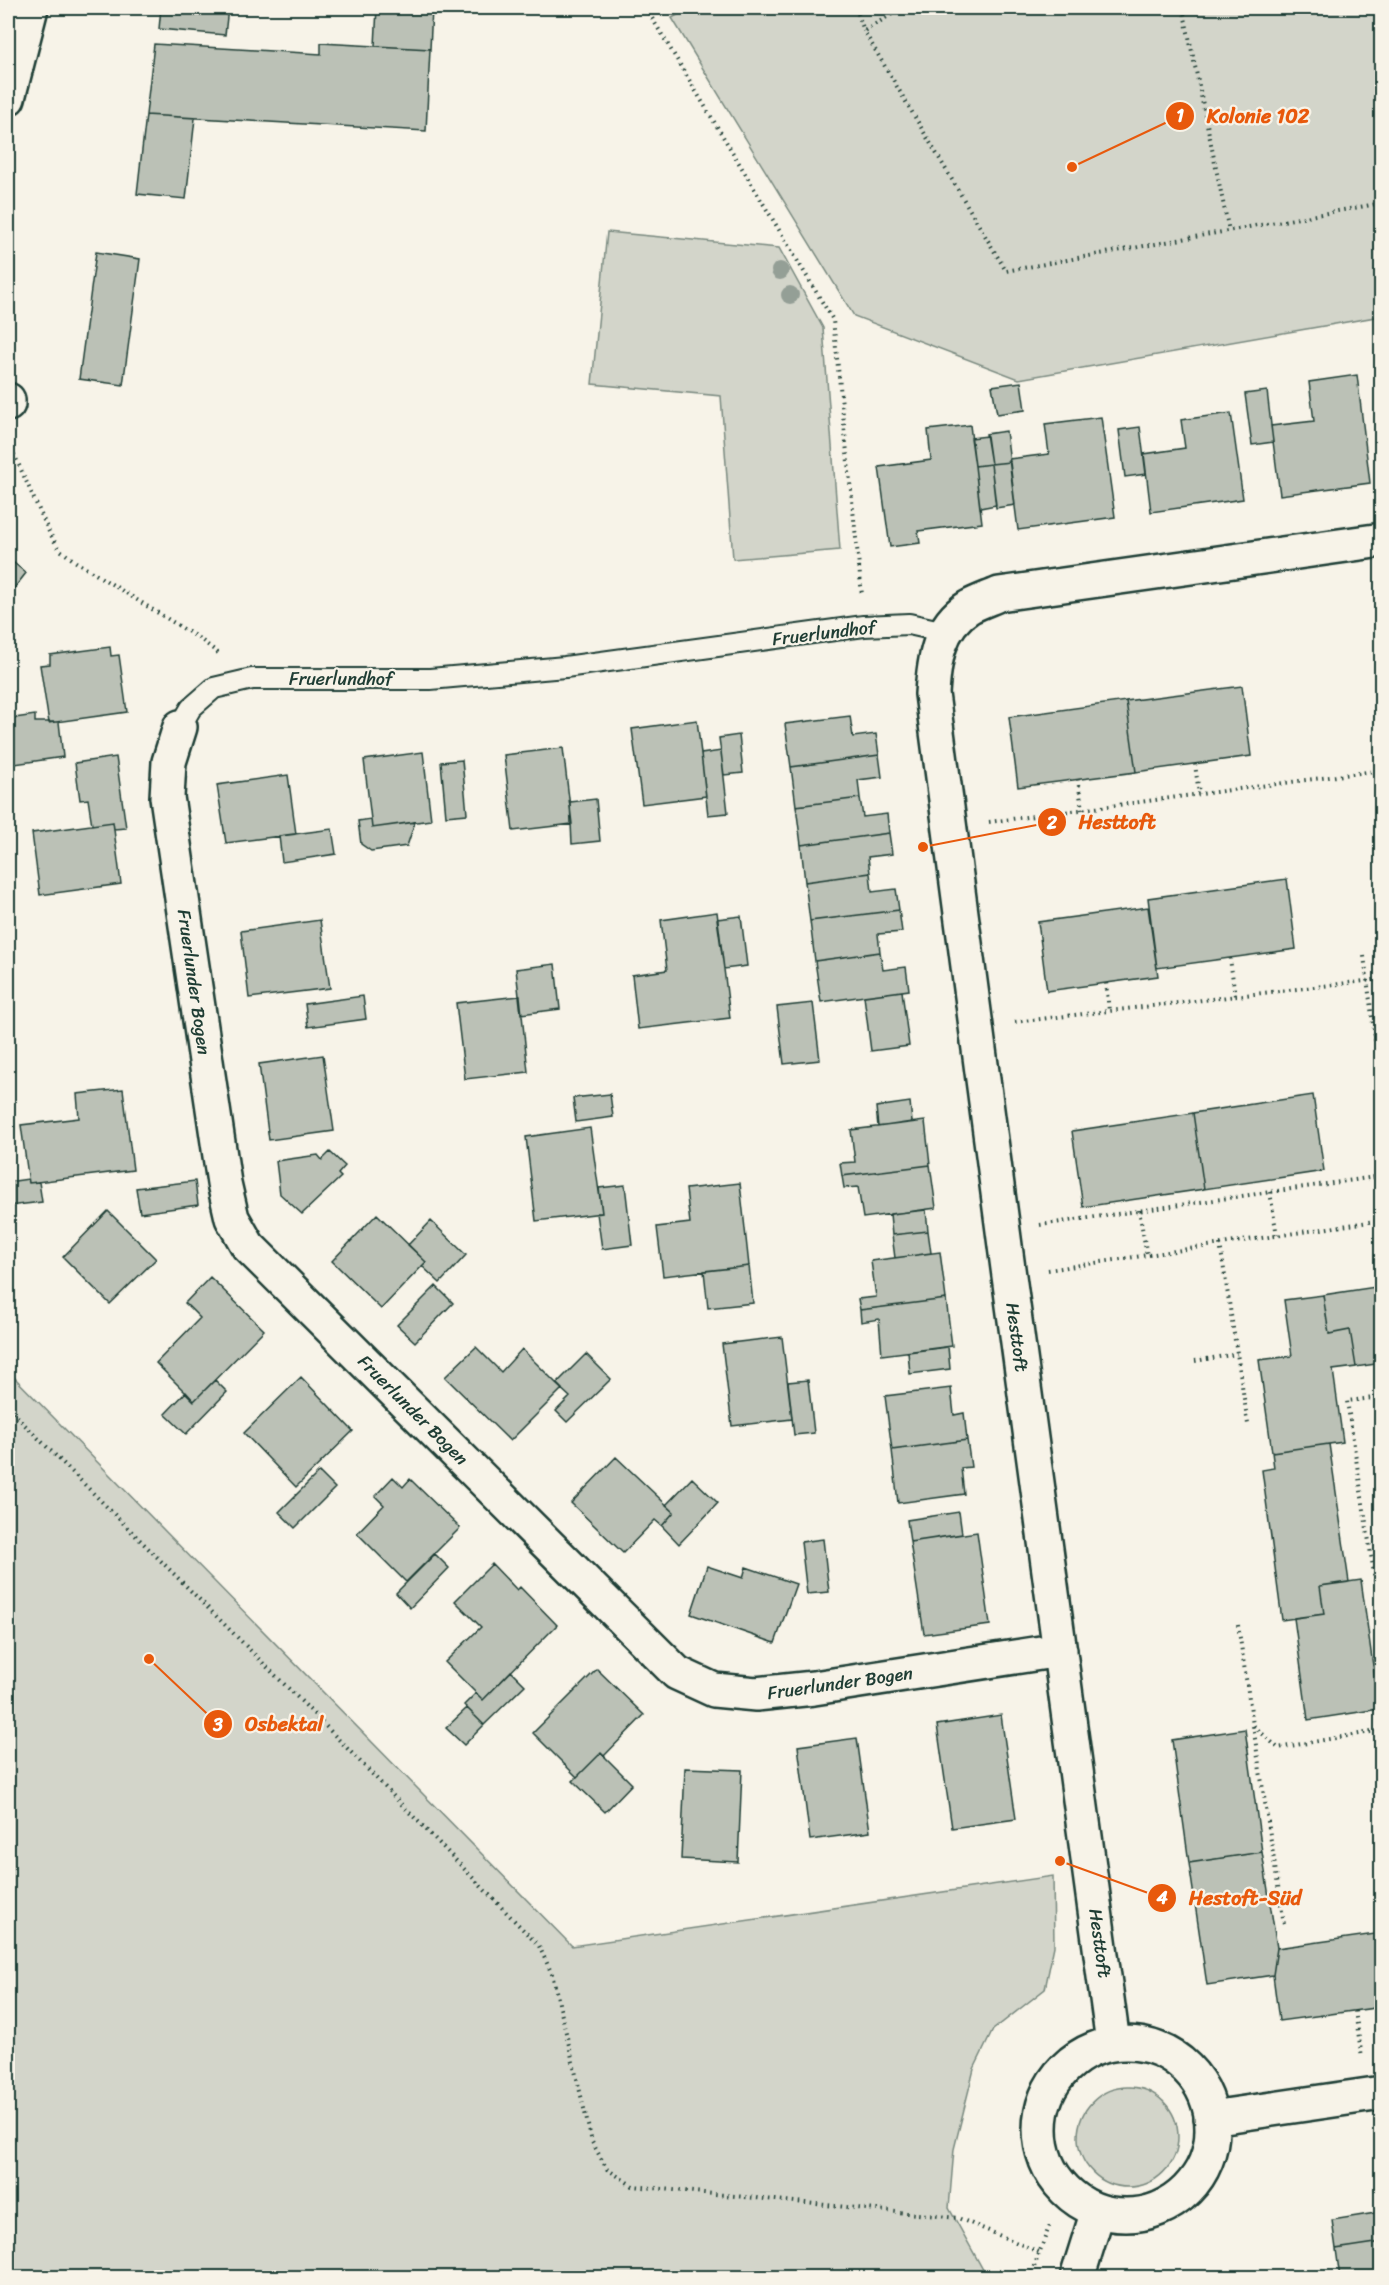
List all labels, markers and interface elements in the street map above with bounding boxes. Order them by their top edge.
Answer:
callout: Kolonie 102 [1165,97,1322,135]
text: Kolonie 102 [1206,99,1310,134]
text: 1 [1176,100,1184,132]
street label: Fruerlundhof [770,610,881,655]
street label: Fruerlundhof [289,663,396,695]
callout: Hesttoft [1037,803,1168,841]
text: Hesttoft [1077,805,1157,840]
text: 2 [1046,807,1058,839]
street label: Fruerlunder Bogen [168,907,220,1057]
street label: Hesttoft [996,1300,1038,1374]
street label: Fruerlunder Bogen [350,1347,476,1473]
street label: Fruerlunder Bogen [765,1657,915,1709]
callout: Osbektal [203,1705,335,1743]
text: Osbektal [245,1707,324,1742]
text: 3 [212,1709,223,1741]
callout: Hestoft-Süd [1147,1879,1313,1917]
text: Hestoft-Süd [1188,1881,1304,1916]
text: 4 [1155,1882,1168,1914]
street label: Hesttoft [1079,1906,1121,1980]

